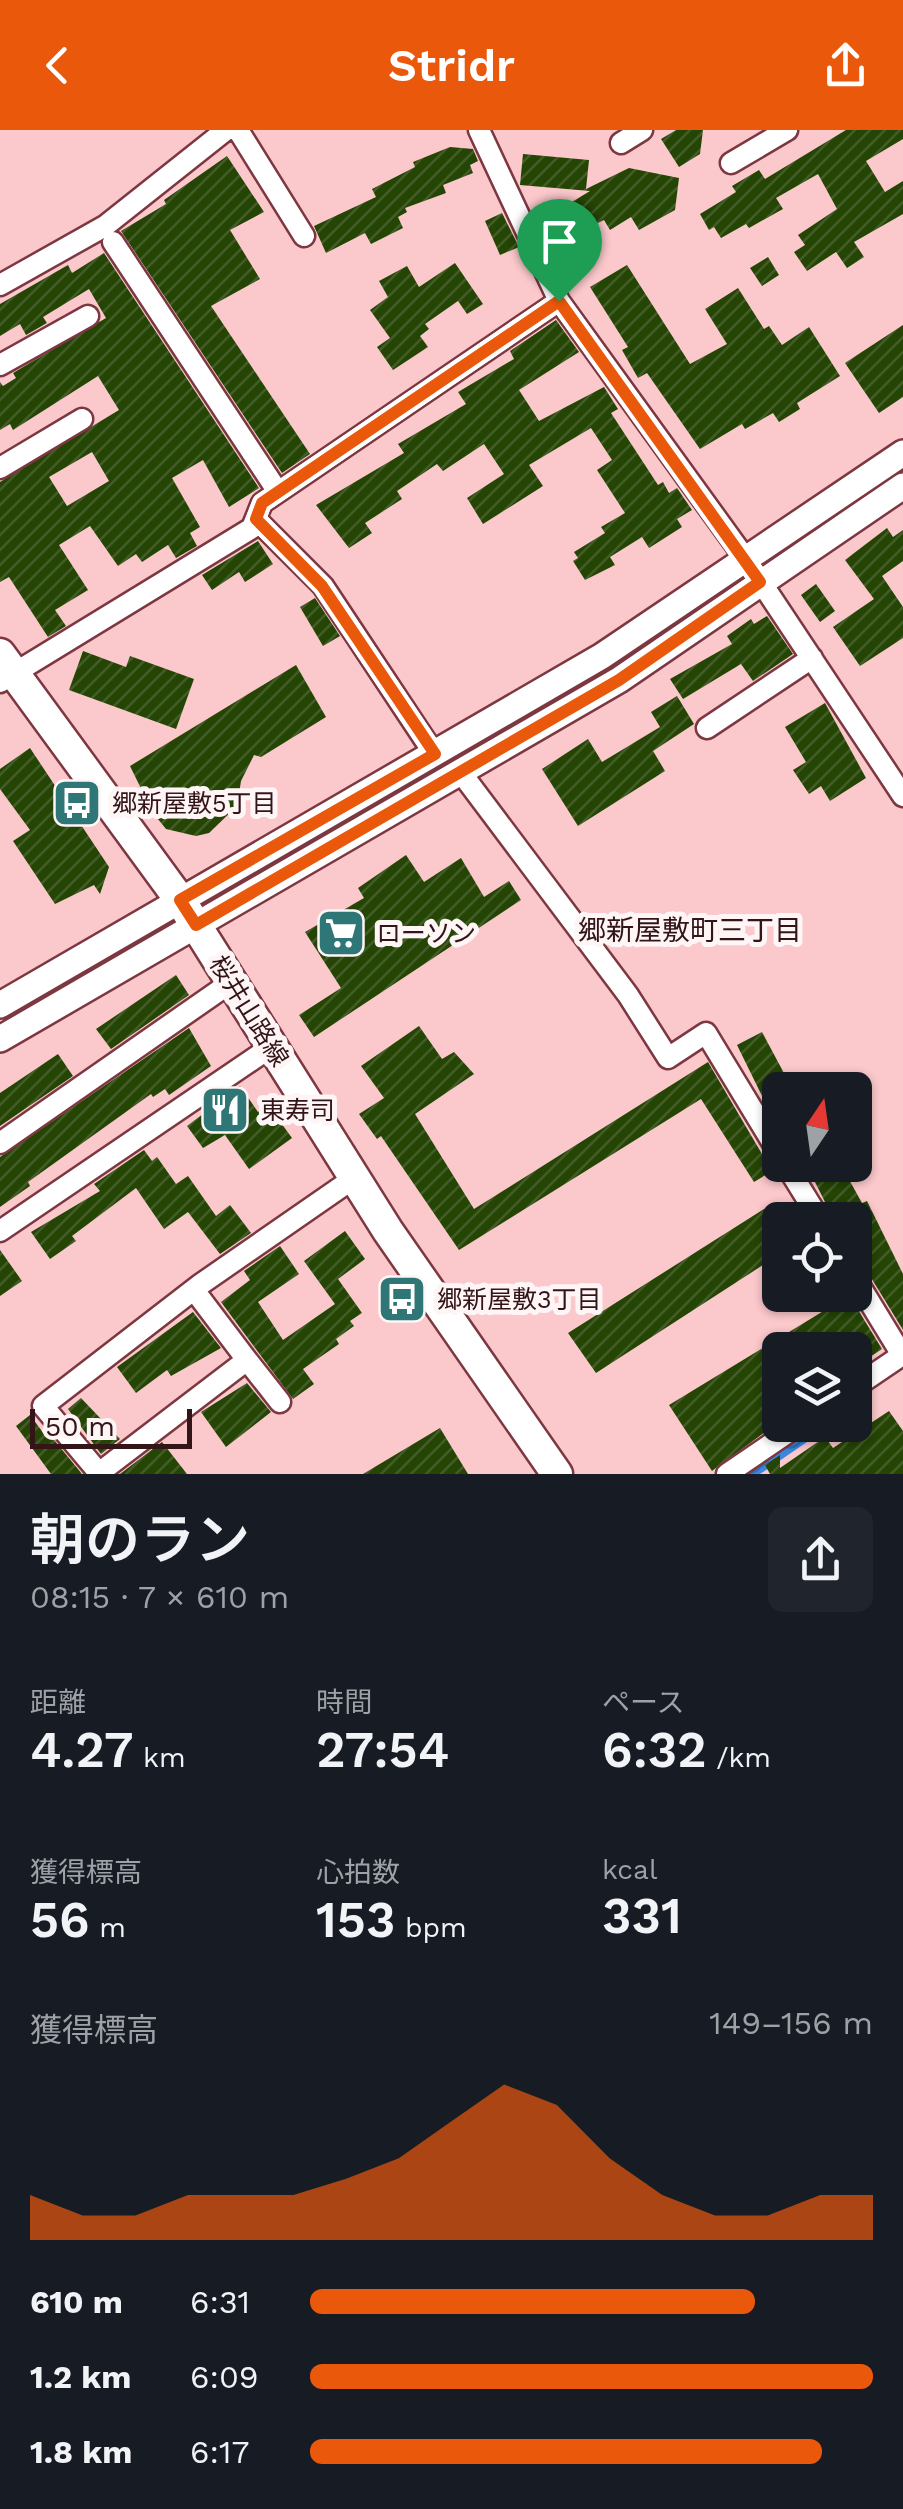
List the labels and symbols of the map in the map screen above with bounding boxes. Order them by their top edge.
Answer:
pin [517,199,602,302]
bus stop icon: 郷新屋敷5丁目 [51,777,103,829]
place label: 郷新屋敷5丁目 [112,789,277,818]
supermarket icon: ローソン [315,907,367,959]
district label: 郷新屋敷町三丁目 [578,914,802,947]
place label: ローソン [376,919,476,948]
street label: 桜井山路線 [204,950,294,1072]
north arrow [762,1072,872,1182]
restaurant icon: 東寿司 [199,1084,251,1136]
place label: 東寿司 [260,1096,335,1125]
bus stop icon: 郷新屋敷3丁目 [376,1273,428,1325]
place label: 郷新屋敷3丁目 [437,1285,602,1314]
scale bar [30,1404,192,1448]

